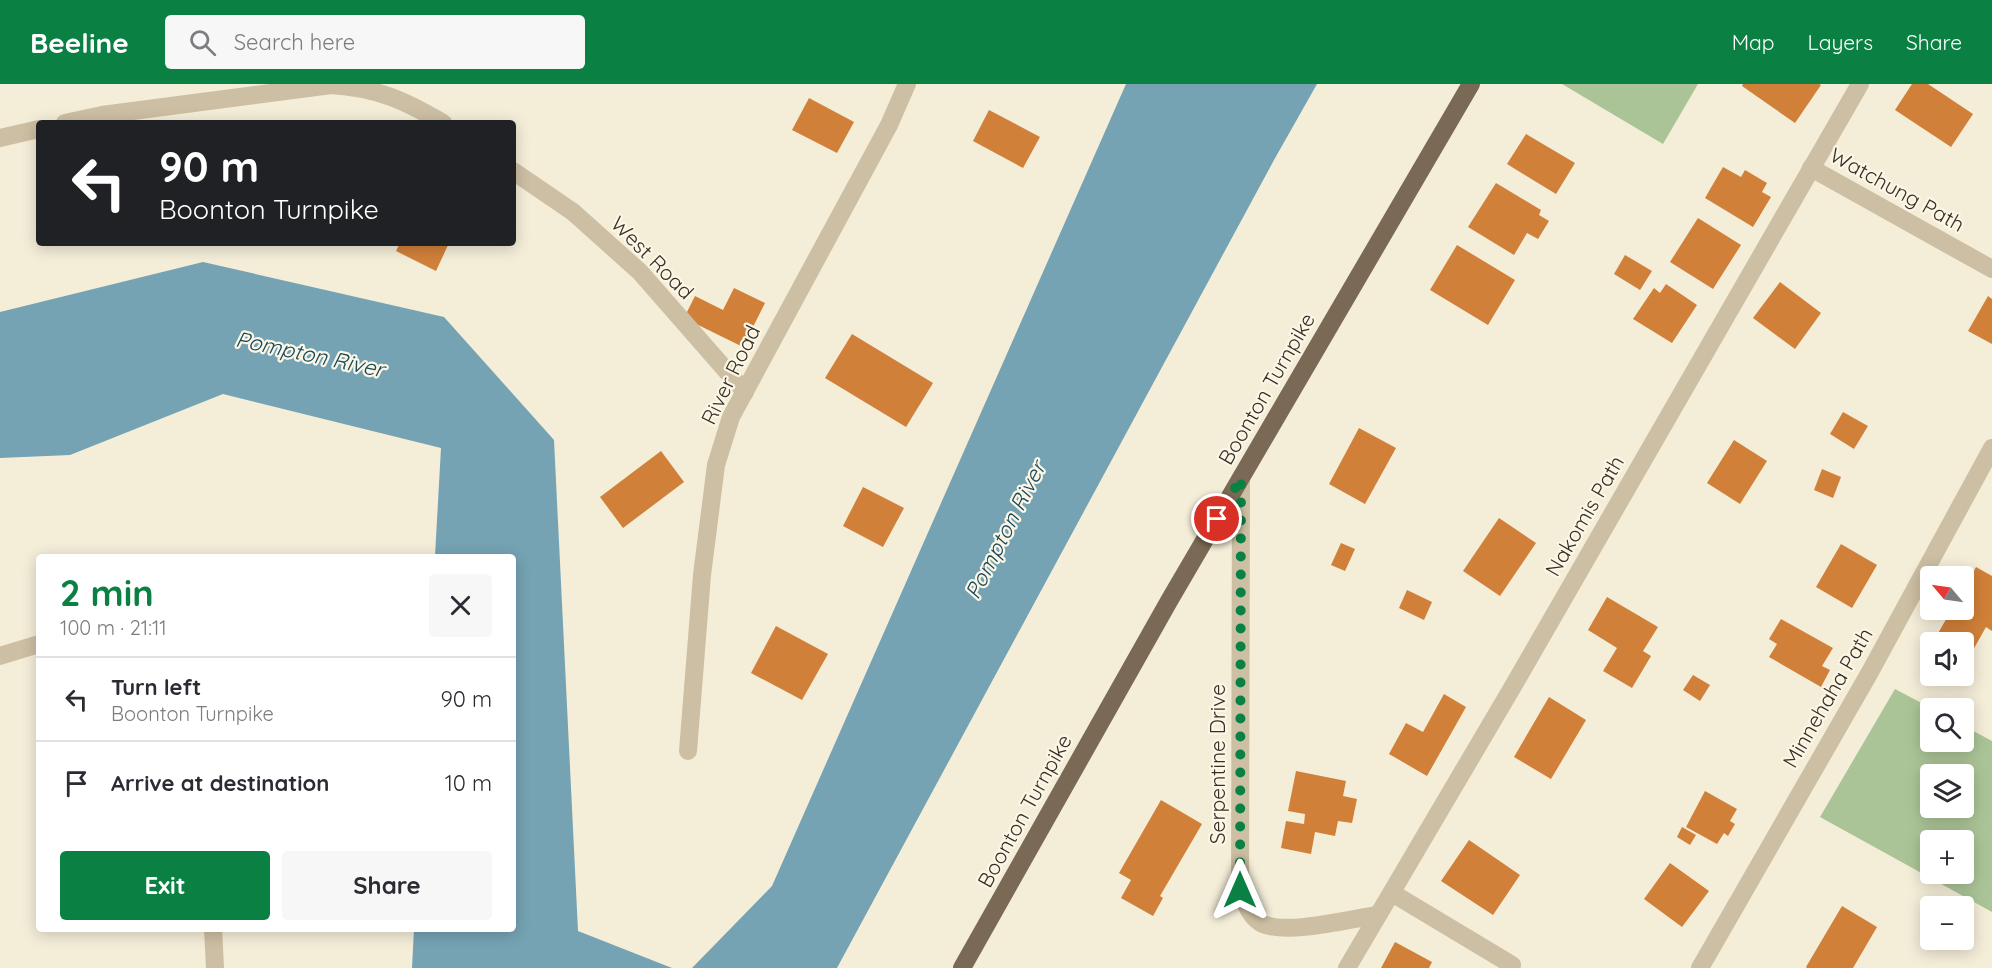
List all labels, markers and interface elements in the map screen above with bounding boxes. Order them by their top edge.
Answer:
search box [165,15,585,69]
text: Beeline [30,25,129,60]
icon: search [186,26,219,59]
text: Search here [234,28,355,56]
text: Map [1732,29,1775,55]
text: Layers [1808,29,1873,55]
text: Share [1906,29,1962,55]
text: 90 m [159,140,259,193]
street label: Watchung Path [1826,141,1969,237]
icon: left [60,144,138,222]
text: Boonton Turnpike [159,192,379,226]
street label: West Road [606,210,700,304]
street label: Boonton Turnpike [1212,308,1320,469]
street label: River Road [695,321,765,429]
water label: Pompton River [233,325,389,384]
street label: Nakomis Path [1539,451,1629,580]
water label: Pompton River [958,454,1053,604]
pin [1191,493,1242,544]
icon: arrive [1200,502,1233,535]
north arrow [1920,566,1974,620]
map controls [1920,566,1974,950]
text: 2 min [60,570,154,615]
button: close [429,574,492,637]
text: 100 m · 21:11 [60,615,167,640]
street label: Minnehaha Path [1777,623,1878,772]
button: sound [1920,632,1974,686]
text: Turn left [111,673,201,701]
icon: left [60,683,93,716]
street label: Serpentine Drive [1204,684,1230,844]
text: 90 m [441,685,492,713]
button: search [1920,698,1974,752]
text: Boonton Turnpike [111,701,274,726]
street label: Boonton Turnpike [971,729,1077,892]
button: layers [1920,764,1974,818]
icon: arrive [60,767,93,800]
text: Arrive at destination [111,769,329,797]
text: 10 m [445,769,492,797]
button: + [1920,830,1974,884]
button: Exit [60,851,270,920]
button: Share [282,851,492,920]
position arrow [1208,858,1272,922]
button: − [1920,896,1974,950]

